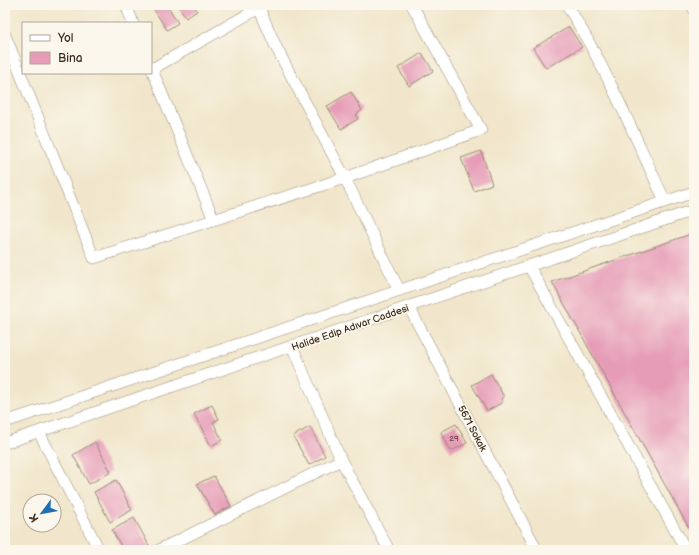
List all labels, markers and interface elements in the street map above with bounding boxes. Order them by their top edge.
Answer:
legend [22,22,152,74]
text: Yol [57,31,73,46]
text: Bina [58,51,83,66]
street label: Halide Edip Adıvar Caddesi [290,302,411,354]
street label: 5671 Sokak [455,404,489,454]
house number: 29 [449,434,459,443]
north arrow [22,493,62,533]
text: K [26,511,41,525]

